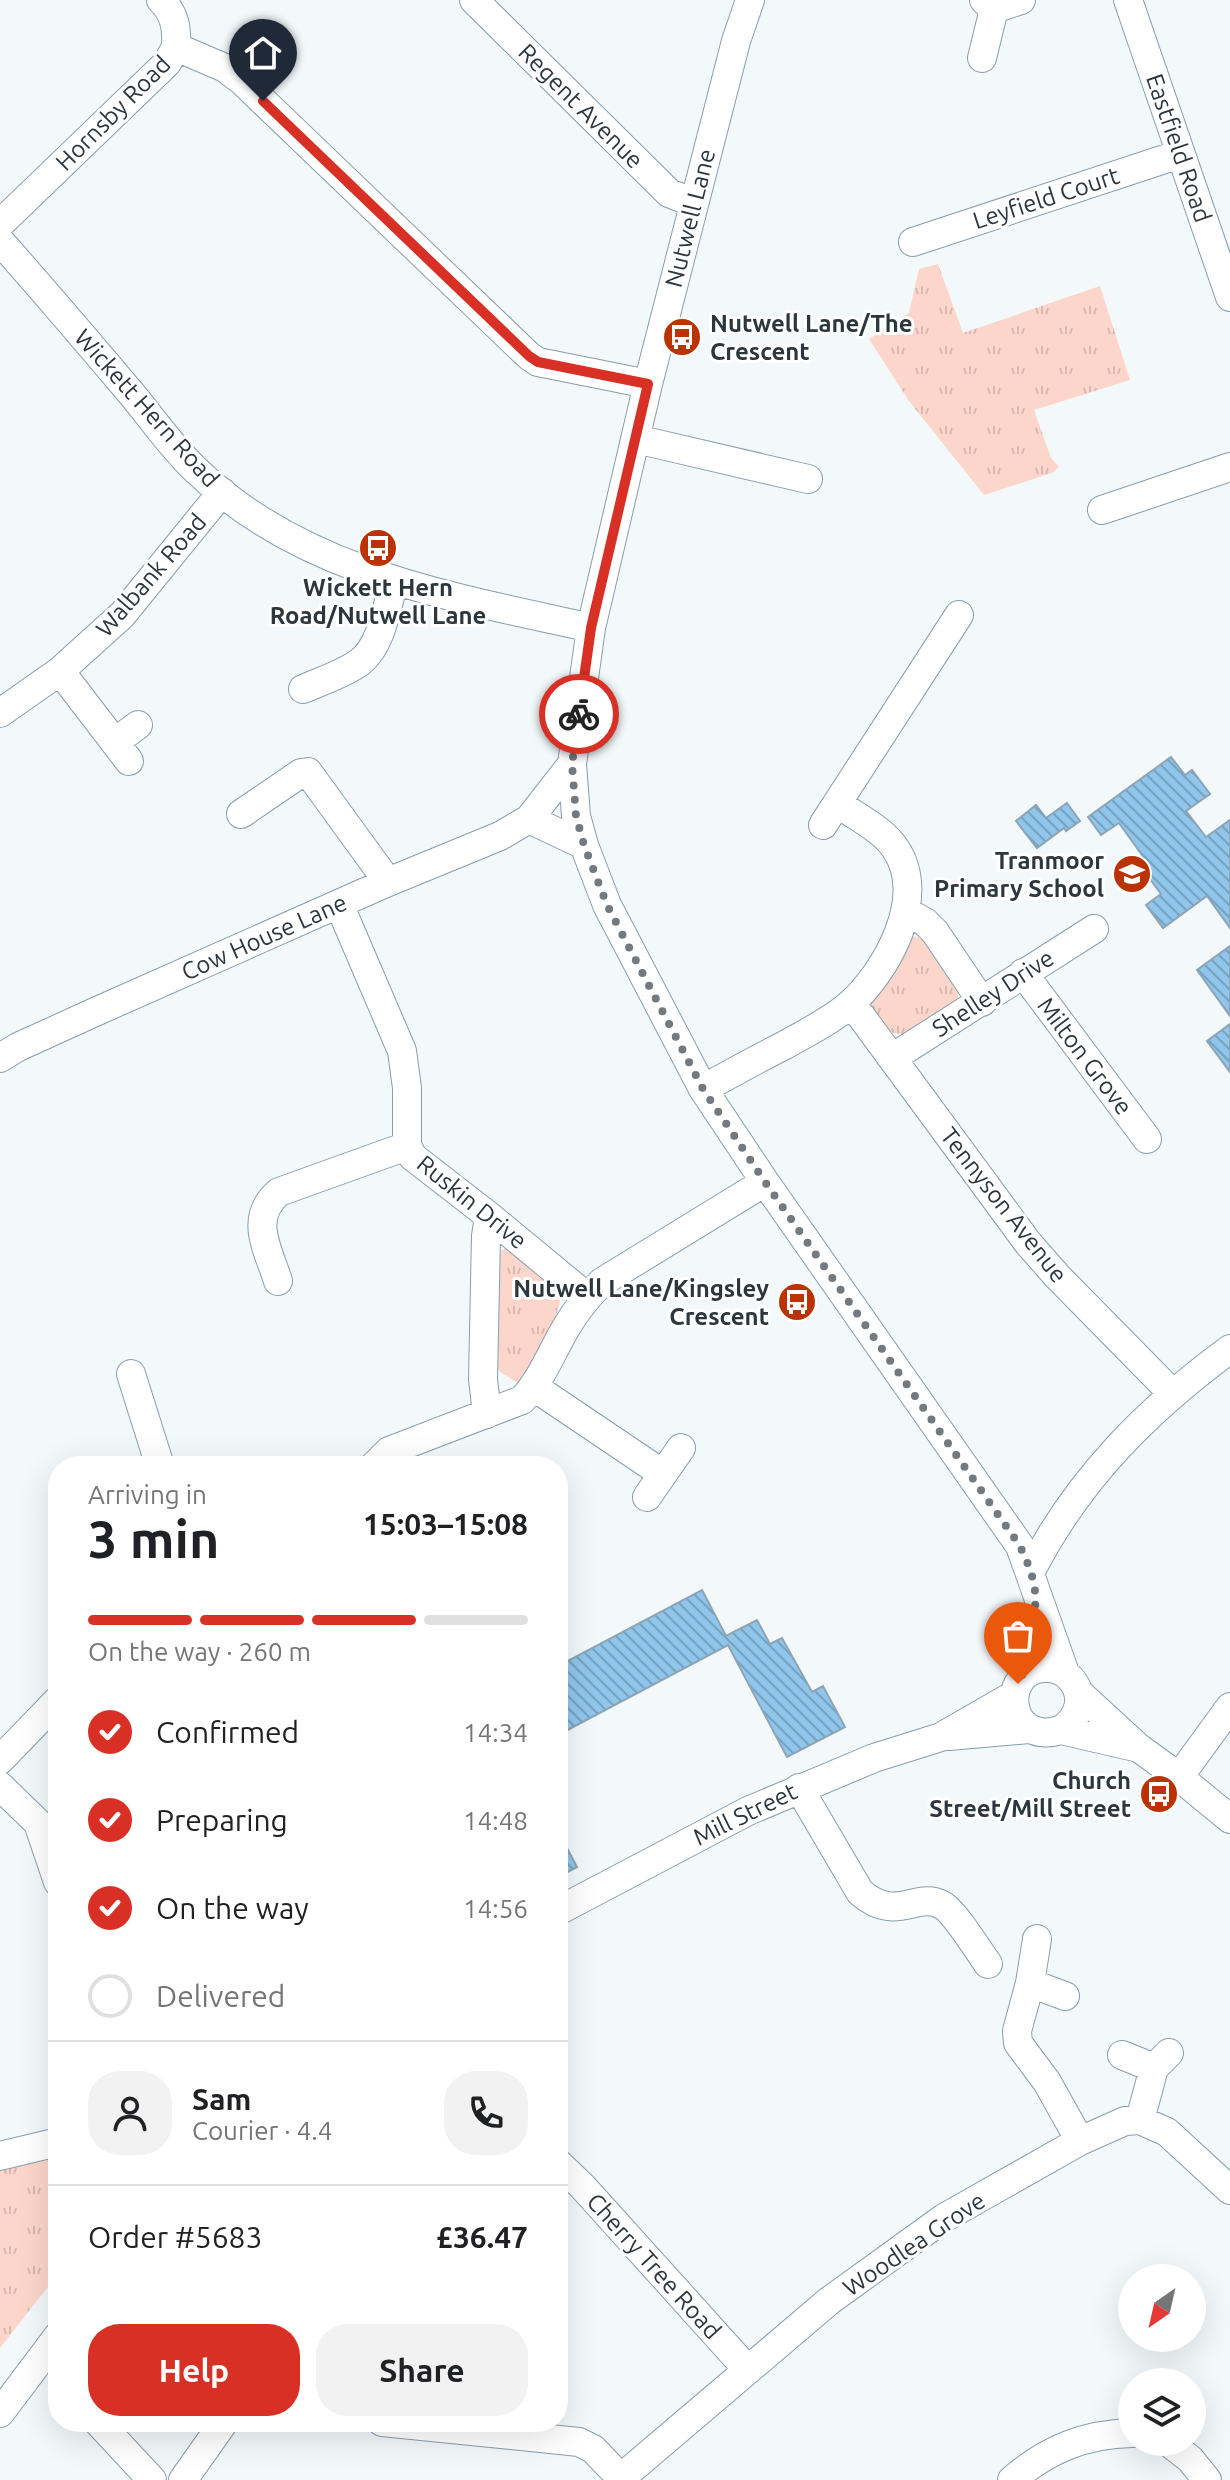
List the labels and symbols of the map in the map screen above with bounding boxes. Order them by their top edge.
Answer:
pin [229,19,297,101]
street label: Regent Avenue [513,38,649,174]
street label: Hornsby Road [50,50,176,176]
street label: Eastfield Road [1141,70,1217,226]
street label: Nutwell Lane [660,146,720,290]
street label: Leyfield Court [970,161,1123,234]
place label: Nutwell Lane/The Crescent [710,310,913,365]
bus stop icon: Nutwell Lane/The Crescent [661,316,703,358]
street label: Wickett Hern Road [69,324,225,492]
street label: Walbank Road [90,508,212,642]
bus stop icon: Wickett Hern Road/Nutwell Lane [357,527,399,569]
place label: Wickett Hern Road/Nutwell Lane [270,574,486,629]
courier [539,674,619,754]
place label: Tranmoor Primary School [934,847,1104,902]
school or university icon: Tranmoor Primary School [1111,853,1153,895]
street label: Cow House Lane [177,888,351,986]
street label: Shelley Drive [927,944,1059,1042]
street label: Milton Grove [1032,992,1138,1120]
street label: Tennyson Avenue [935,1122,1073,1288]
street label: Ruskin Drive [412,1150,532,1254]
place label: Nutwell Lane/Kingsley Crescent [513,1275,769,1330]
bus stop icon: Nutwell Lane/Kingsley Crescent [776,1281,818,1323]
pin [984,1602,1052,1684]
place label: Church Street/Mill Street [929,1767,1131,1822]
bus stop icon: Church Street/Mill Street [1138,1773,1180,1815]
street label: Mill Street [689,1777,802,1851]
street label: Woodlea Grove [838,2187,990,2301]
street label: Cherry Tree Road [582,2188,726,2344]
north arrow [1118,2264,1206,2352]

